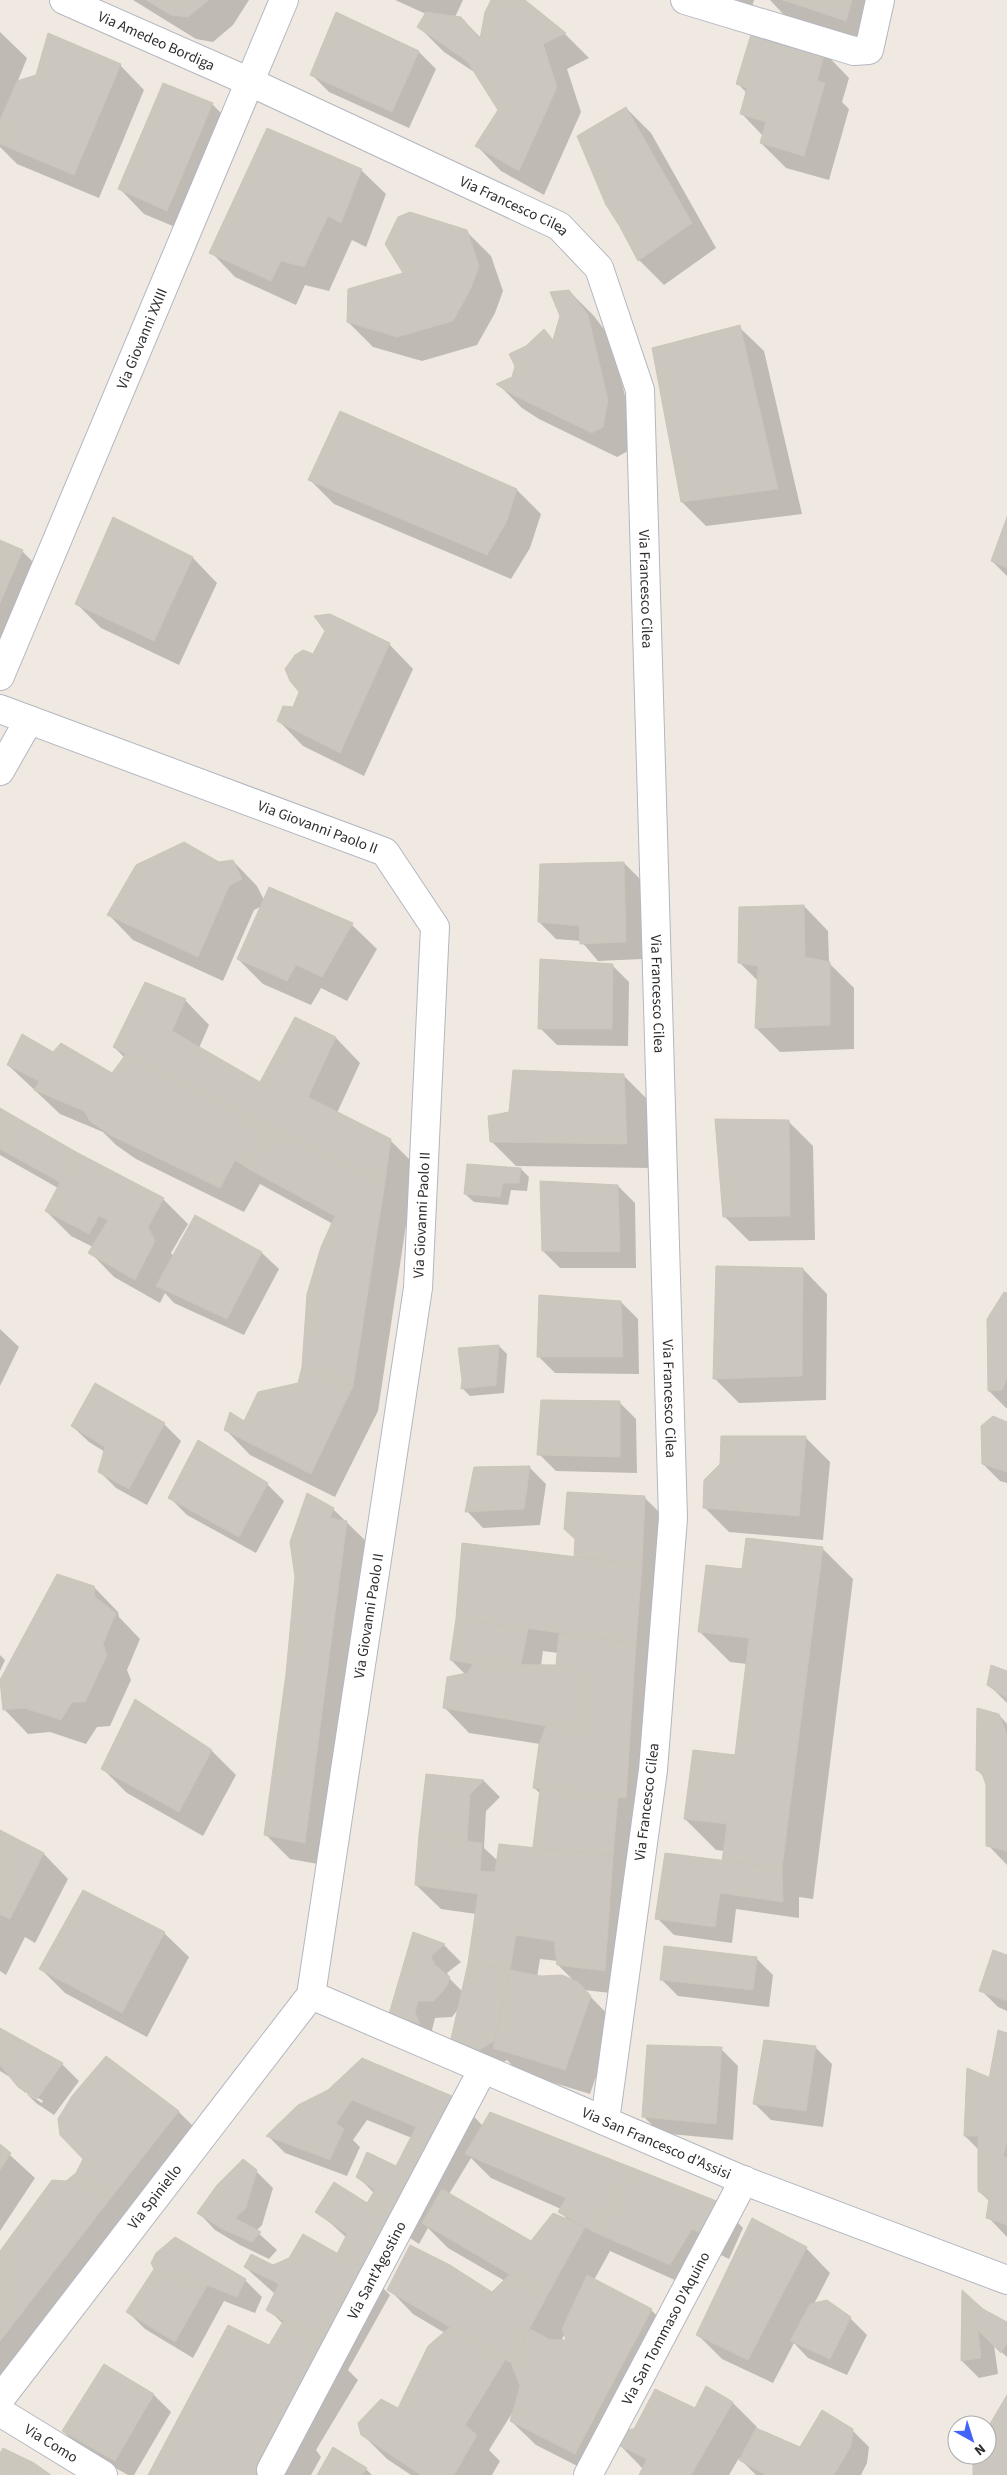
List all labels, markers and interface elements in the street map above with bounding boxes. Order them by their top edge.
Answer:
street label: Via Amedeo Bordiga [95,6,218,76]
street label: Via Francesco Cilea [456,171,574,241]
street label: Via Giovanni XXIII [111,285,172,392]
street label: Via Francesco Cilea [634,529,658,649]
street label: Via Giovanni Paolo II [255,795,381,859]
street label: Via Francesco Cilea [645,934,670,1053]
street label: Via Giovanni Paolo II [408,1151,436,1279]
street label: Via Francesco Cilea [657,1339,682,1458]
street label: Via Giovanni Paolo II [349,1552,389,1680]
street label: Via Francesco Cilea [629,1742,665,1862]
street label: Via San Francesco d'Assisi [579,2102,735,2184]
street label: Via Spiniello [123,2160,187,2234]
street label: Via Sant'Agostino [342,2217,411,2323]
street label: Via San Tommaso D'Aquino [616,2248,715,2409]
north arrow [947,2415,997,2465]
street label: Via Como [20,2419,82,2468]
text: N [970,2439,989,2460]

